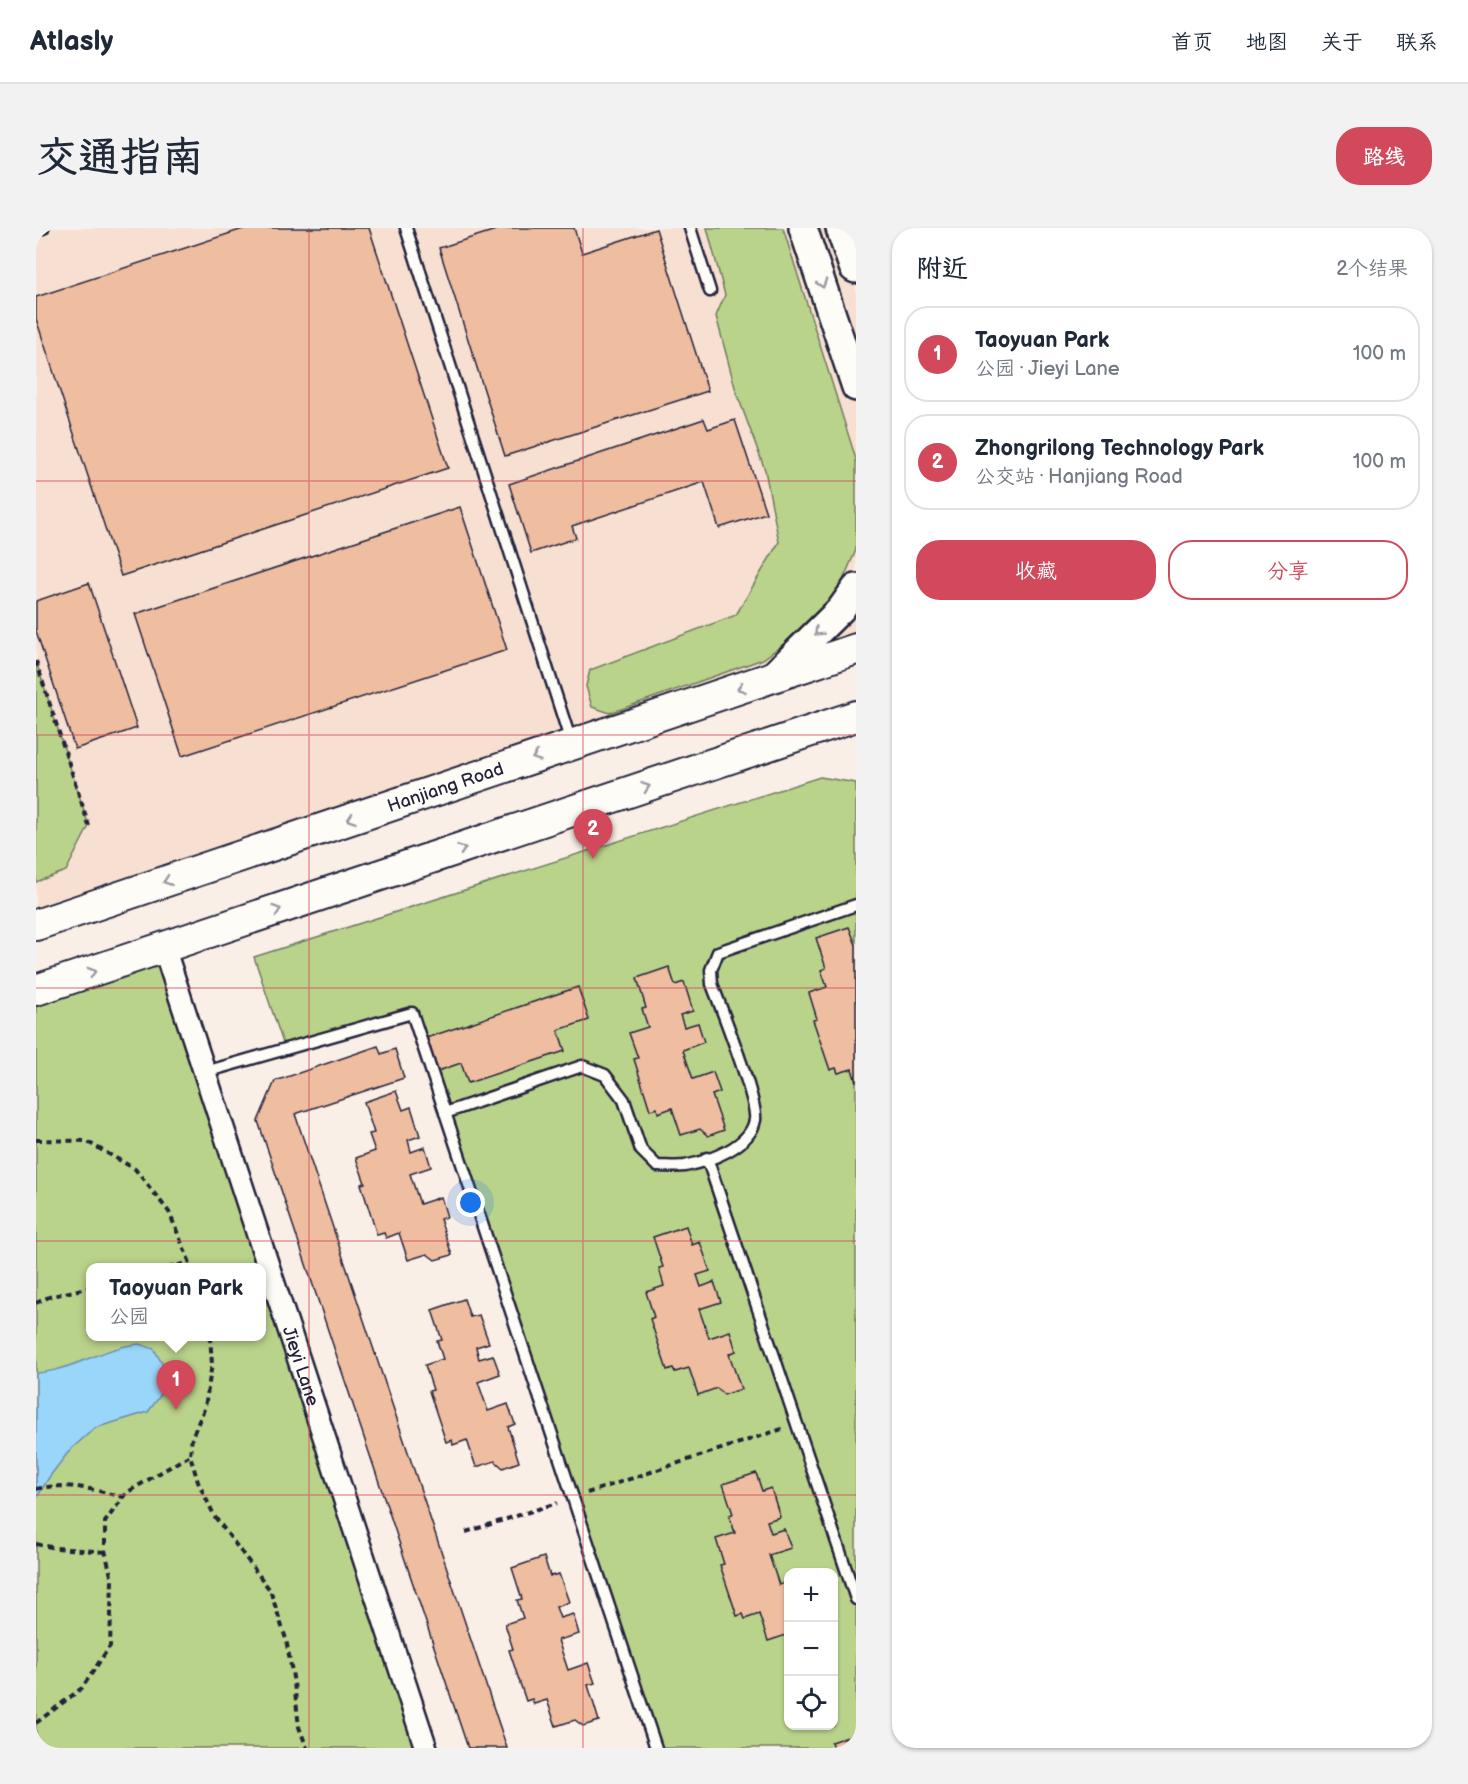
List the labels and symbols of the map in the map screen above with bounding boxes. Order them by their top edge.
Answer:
one-way arrow [814,278,827,289]
one-way arrow [814,624,825,635]
one-way arrow [736,681,747,693]
one-way arrow [531,750,542,762]
street label: Hanjiang Road [385,758,506,817]
one-way arrow [641,781,651,794]
pin: 2 [574,810,612,859]
one-way arrow [346,812,357,824]
one-way arrow [456,844,467,856]
one-way arrow [162,874,172,887]
one-way arrow [271,905,282,918]
one-way arrow [86,966,97,979]
your location [456,1188,485,1217]
street label: Jieyi Lane [278,1324,323,1409]
pin: 1 [156,1360,196,1410]

